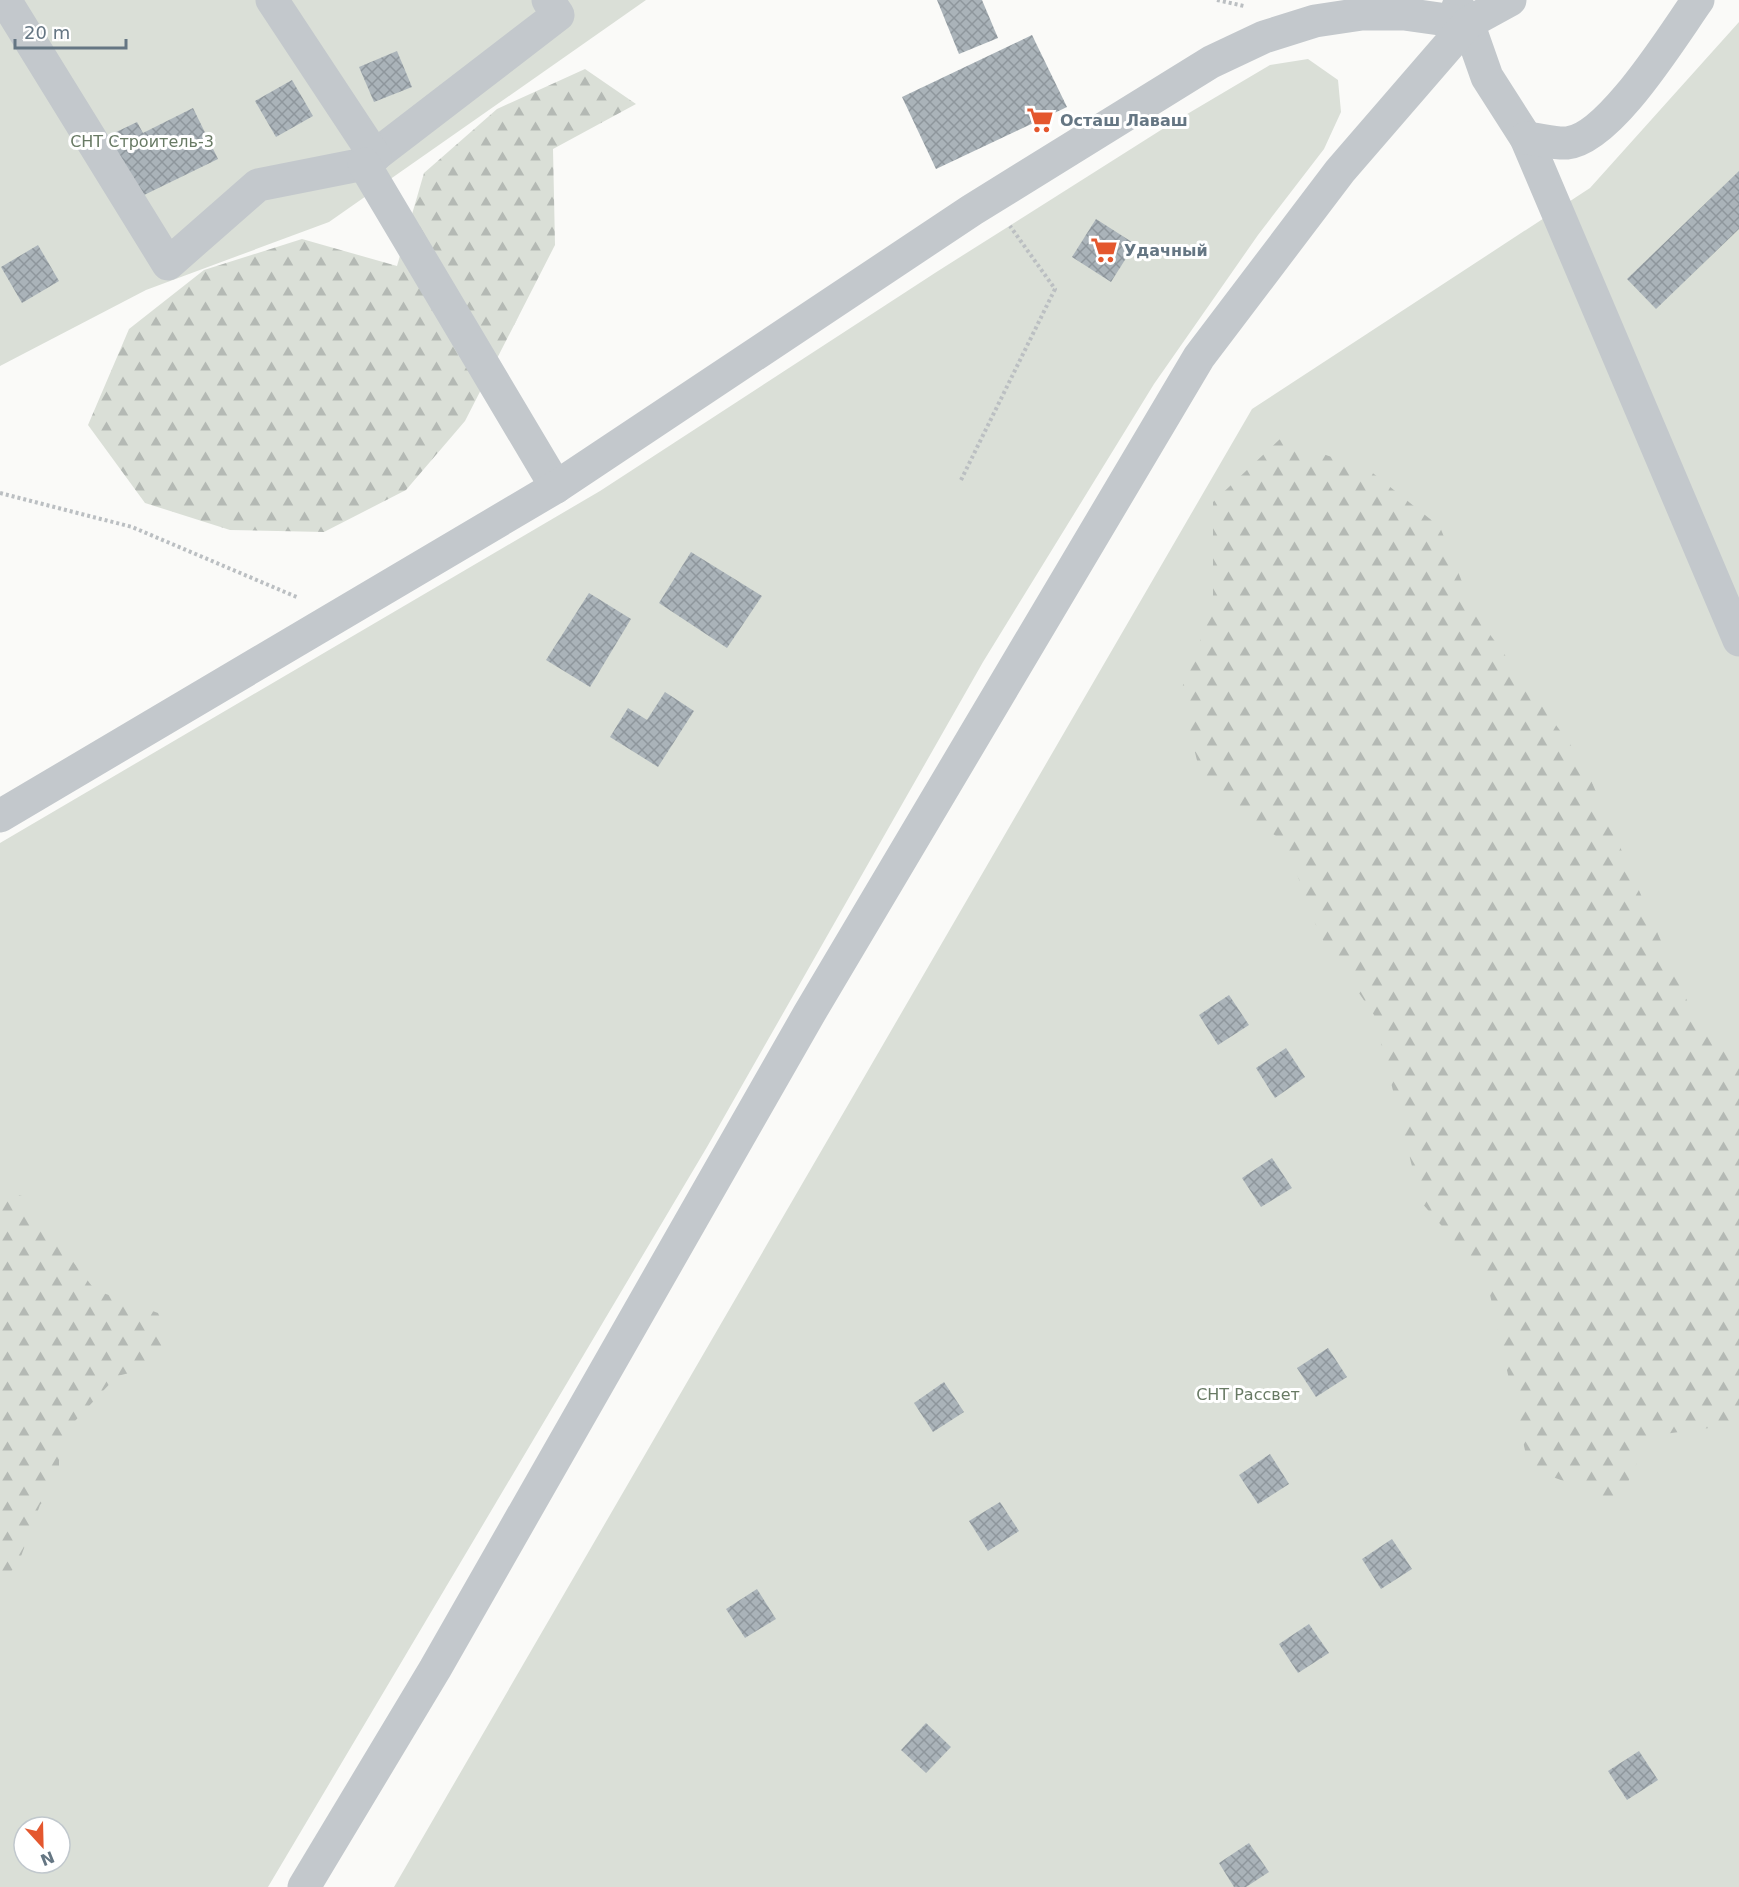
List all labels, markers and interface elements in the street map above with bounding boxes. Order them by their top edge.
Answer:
scale bar [15,12,126,50]
text: 20 m [24,22,70,43]
supermarket icon: Осташ Лаваш [1025,105,1055,135]
place label: Осташ Лаваш [1060,111,1188,130]
park label: СНТ Строитель-3 [70,132,214,151]
supermarket icon: Удачный [1089,235,1119,265]
place label: Удачный [1124,241,1208,260]
park label: СНТ Рассвет [1196,1385,1300,1404]
north arrow [12,1815,72,1875]
text: N [38,1847,57,1870]

